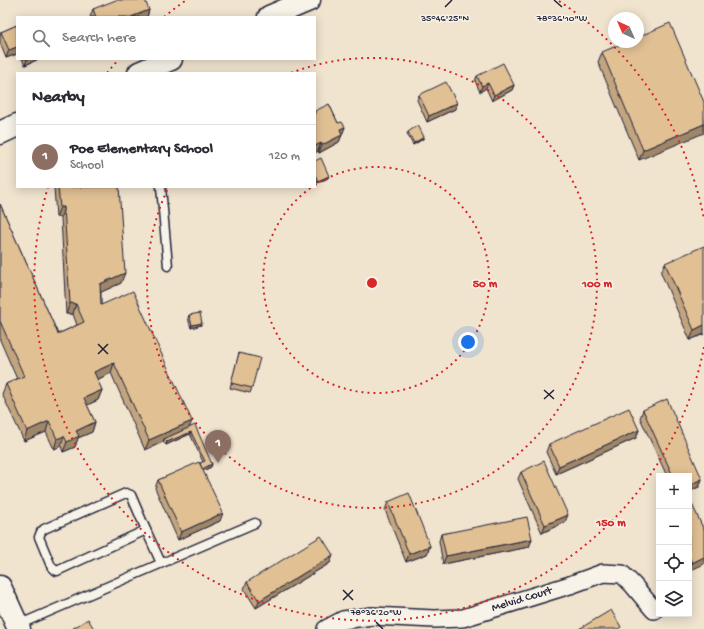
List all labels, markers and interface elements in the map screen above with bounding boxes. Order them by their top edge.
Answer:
north arrow [608,12,644,48]
text: 35°46'25"N [420,13,470,25]
text: 78°36'10"W [536,13,588,25]
search box [16,16,316,60]
icon: search [30,27,52,49]
text: Search here [62,29,136,47]
text: Nearby [32,88,85,108]
text: Poe Elementary School [70,140,213,158]
text: 1 [42,149,48,164]
text: 120 m [269,149,300,164]
text: School [70,158,104,173]
centre of rings [365,276,379,290]
text: 50 m [473,278,498,292]
text: 100 m [581,278,612,292]
your location [458,332,478,352]
pin: 1 [205,430,231,463]
map controls [656,473,692,617]
button: + [656,473,692,509]
button: − [656,509,692,545]
text: 150 m [595,517,626,531]
button: locate [656,545,692,581]
button: layers [656,581,692,617]
street label: Melvid Court [490,584,555,616]
text: 78°36'20"W [349,607,402,619]

